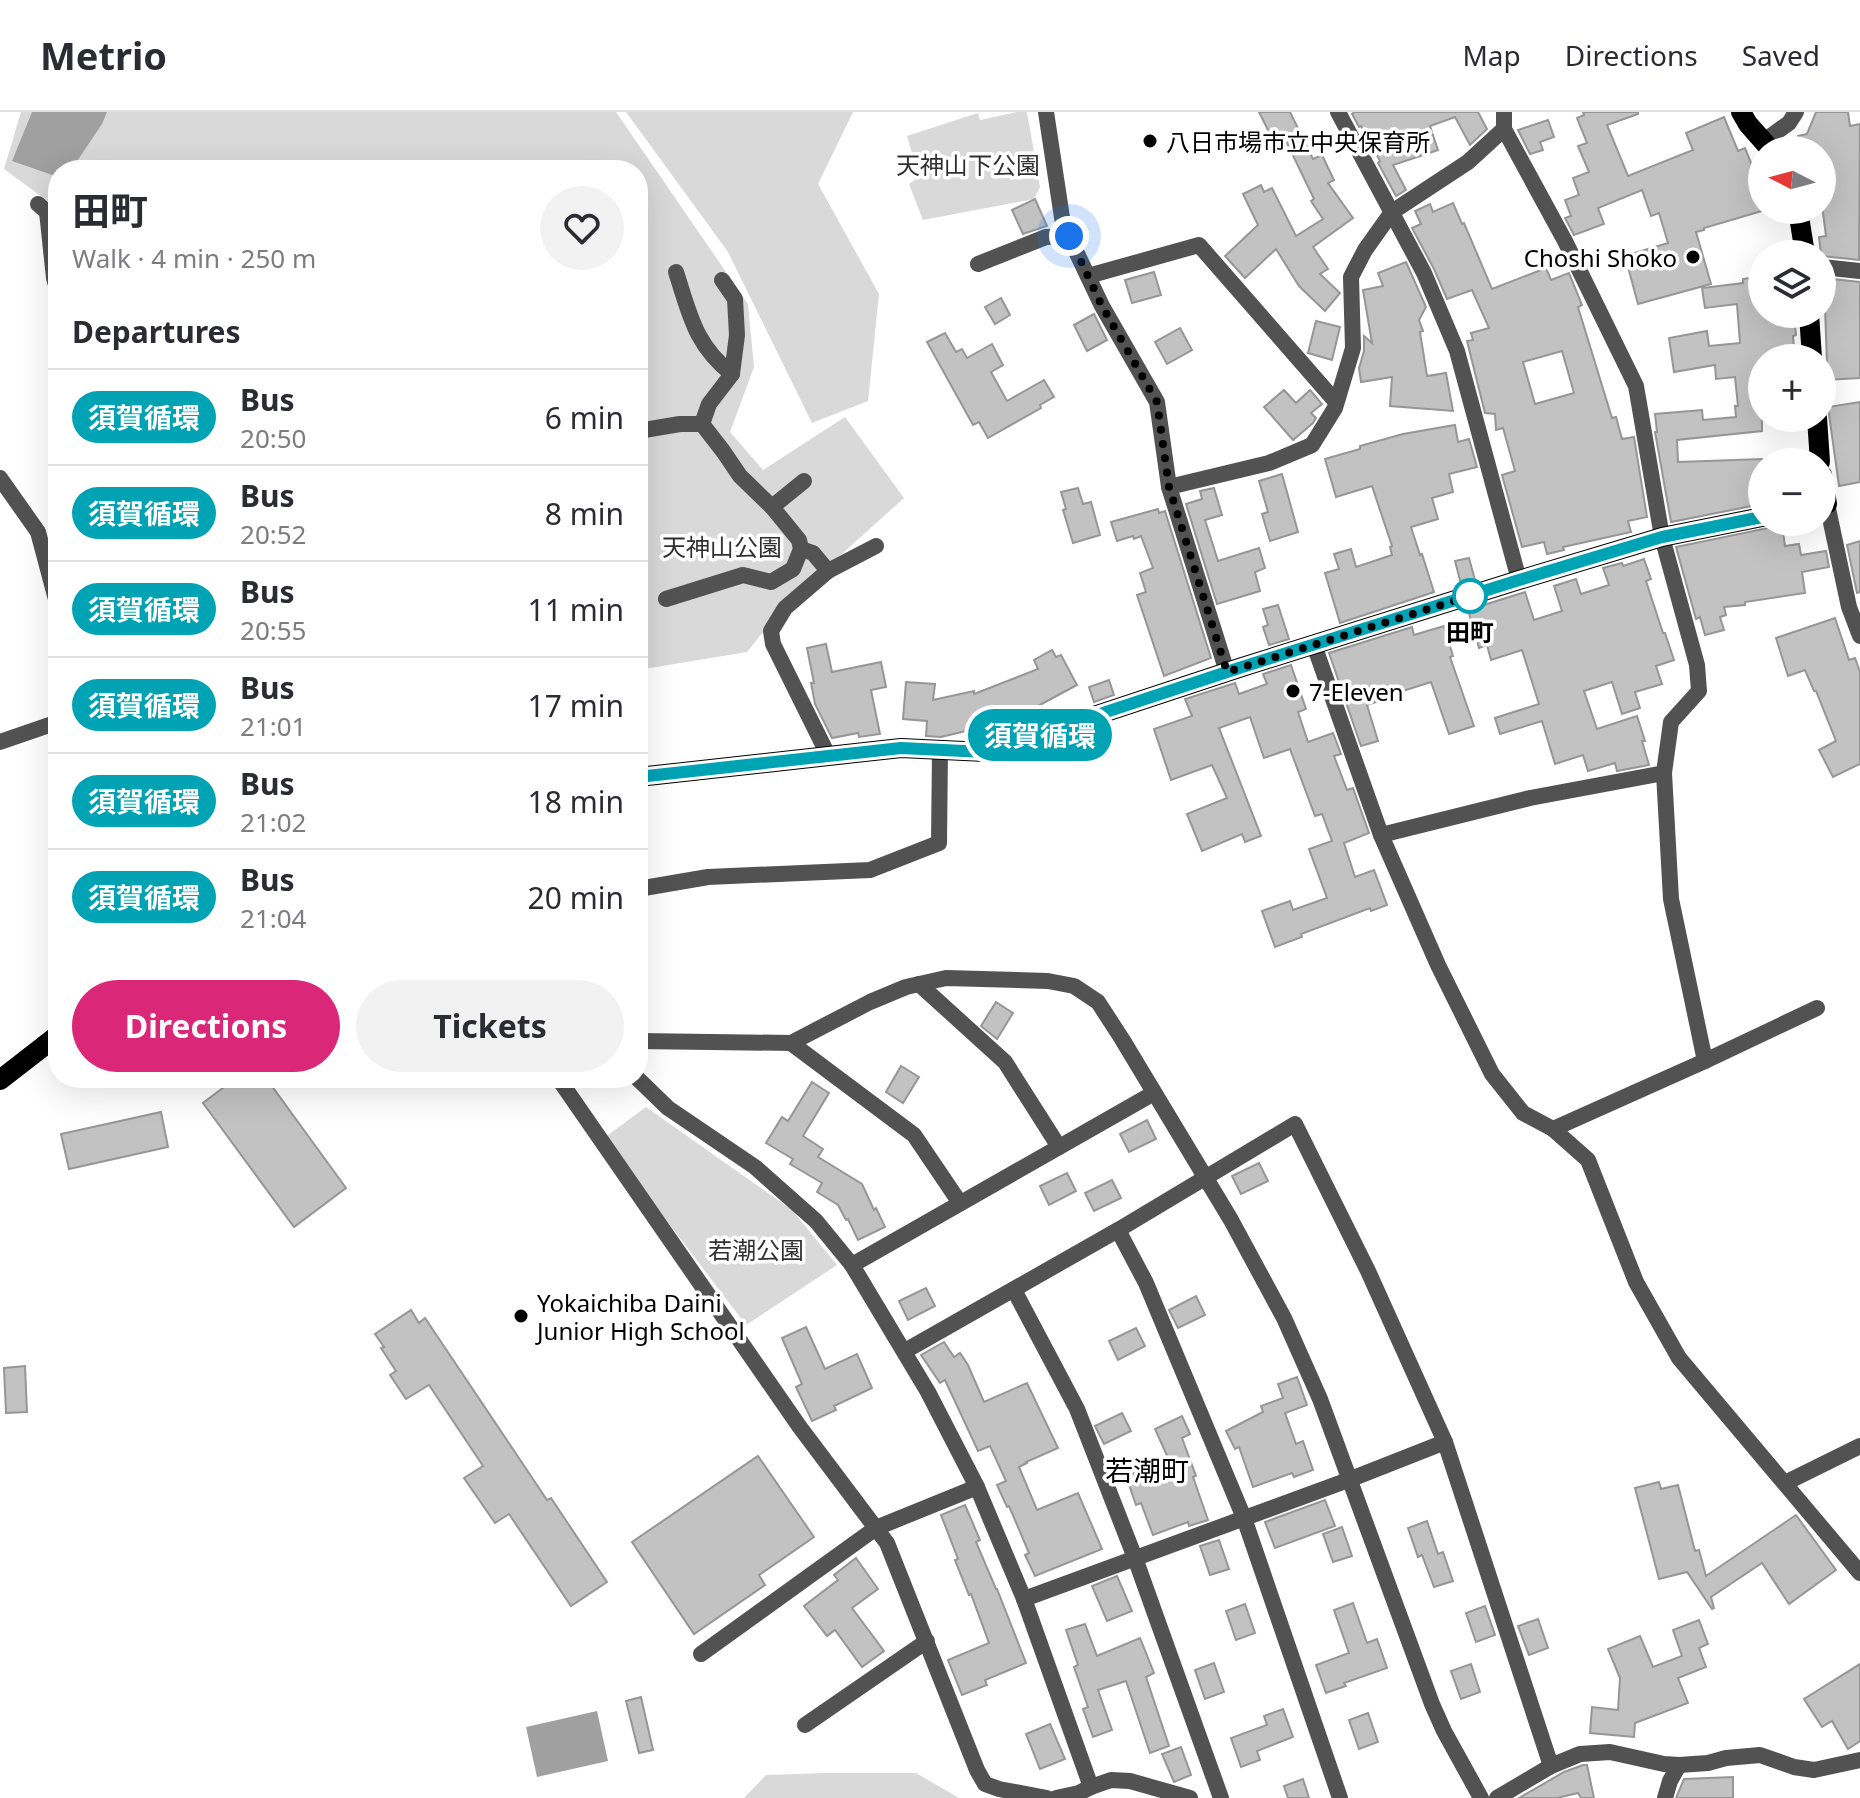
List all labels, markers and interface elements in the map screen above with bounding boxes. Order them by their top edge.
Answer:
text: Metrio [40,29,167,81]
text: Map [1462,36,1521,74]
text: Directions [1565,36,1698,74]
text: Saved [1742,36,1820,74]
place label: 八日市場市立中央保育所 [1166,125,1430,158]
marker: 八日市場市立中央保育所 [1141,132,1159,150]
north arrow [1748,136,1836,224]
map controls [1748,136,1836,536]
park label: 天神山下公園 [896,148,1040,181]
text: 田町 [72,184,148,236]
button: heart [540,186,624,270]
your location [1049,216,1089,256]
text: Walk · 4 min · 250 m [72,240,316,276]
button: layers [1748,240,1836,328]
place label: Choshi Shoko [1524,241,1677,274]
marker: Choshi Shoko [1684,248,1702,266]
text: Departures [72,311,241,352]
button: + [1748,344,1836,432]
text: Bus [240,379,295,420]
text: 6 min [545,397,624,438]
text: 須賀循環 [88,398,200,436]
text: 20:50 [240,420,306,456]
button: − [1748,448,1836,536]
text: Bus [240,475,295,516]
text: 8 min [545,493,624,534]
text: 須賀循環 [88,494,200,532]
text: 20:52 [240,516,306,552]
park label: 天神山公園 [662,530,782,563]
text: Bus [240,571,295,612]
marker: 田町 [1453,579,1487,613]
text: 11 min [528,589,624,630]
text: 須賀循環 [88,590,200,628]
text: 20:55 [240,612,306,648]
place label: 田町 [1446,615,1494,648]
text: Bus [240,667,295,708]
place label: 7-Eleven [1309,675,1404,708]
marker: 7-Eleven [1284,682,1302,700]
text: 17 min [528,685,624,726]
text: 須賀循環 [88,686,200,724]
text: 21:01 [240,708,306,744]
line badge: 須賀循環 [984,709,1096,761]
text: 須賀循環 [984,716,1096,754]
text: Bus [240,763,295,804]
text: 18 min [528,781,624,822]
text: 須賀循環 [88,782,200,820]
text: 21:02 [240,804,306,840]
text: Bus [240,859,295,900]
text: 20 min [528,877,624,918]
text: 須賀循環 [88,878,200,916]
text: 21:04 [240,900,306,936]
button: Directions [72,980,340,1072]
button: Tickets [356,980,624,1072]
park label: 若潮公園 [708,1233,804,1266]
place label: Yokaichiba Daini Junior High School [535,1286,745,1347]
marker: Yokaichiba Daini Junior High School [512,1307,530,1325]
district label: 若潮町 [1105,1451,1189,1489]

